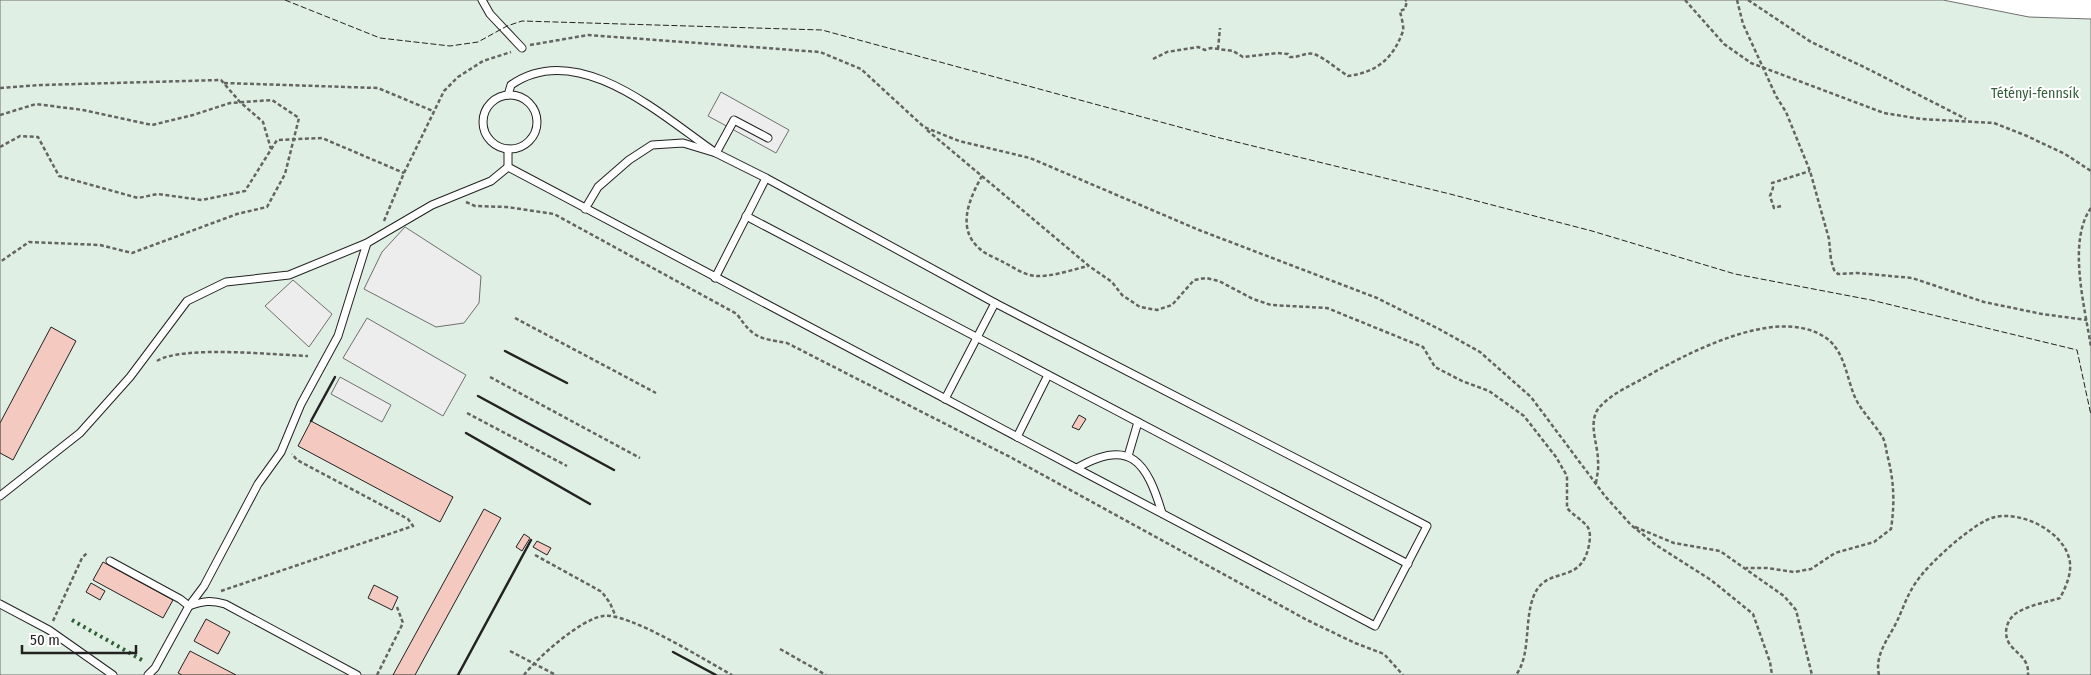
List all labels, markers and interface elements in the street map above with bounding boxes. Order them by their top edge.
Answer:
park label: Tétényi-fennsík [1991,85,2079,102]
scale bar [22,622,136,654]
text: 50 m [30,631,60,649]

